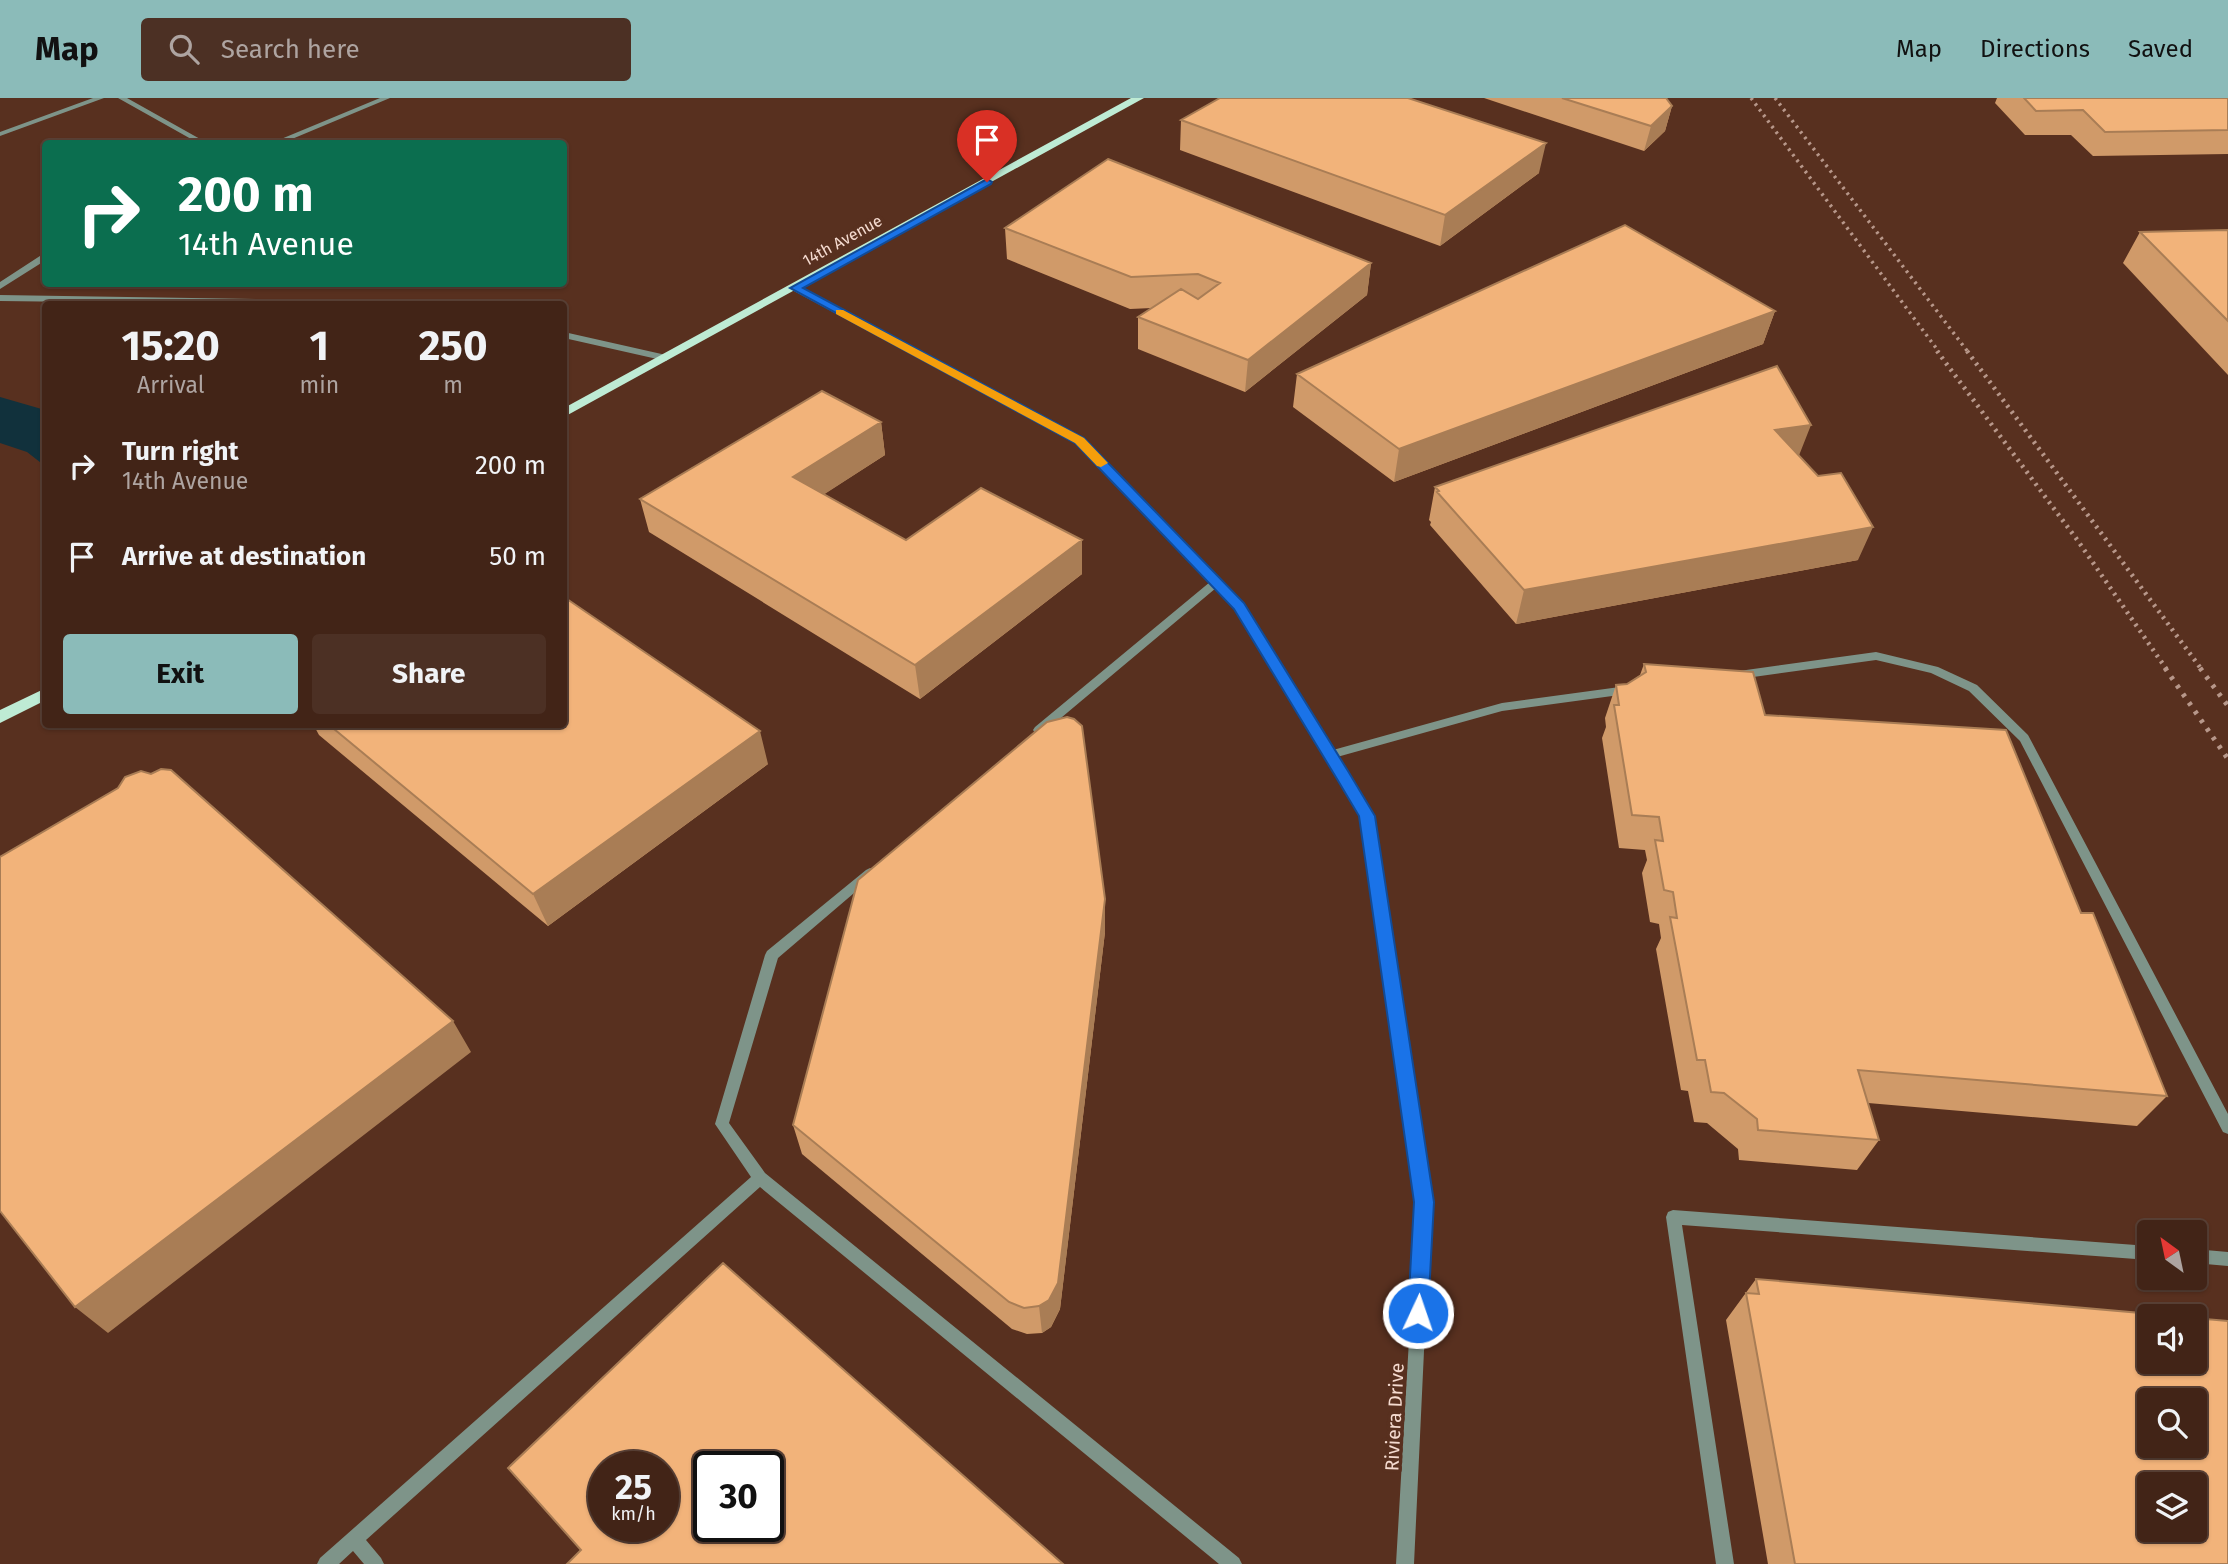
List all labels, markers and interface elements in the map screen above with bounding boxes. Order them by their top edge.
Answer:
search box [141,18,631,81]
text: Map [35,29,99,69]
icon: search [165,30,203,68]
text: Search here [221,34,360,65]
text: Map [1896,35,1942,63]
text: Directions [1980,35,2090,63]
text: Saved [2128,35,2193,63]
pin [957,110,1017,182]
icon: arrive [968,121,1006,159]
text: 200 m [178,165,314,224]
icon: right [63,168,154,259]
street label: 14th Avenue [799,211,885,270]
text: 14th Avenue [178,225,354,263]
text: 15:20 [122,321,220,371]
text: 1 [310,321,329,371]
text: 250 [419,321,487,371]
text: Arrival [137,371,204,399]
text: min [299,371,339,399]
text: m [443,371,463,399]
text: Turn right [122,436,239,467]
icon: right [63,447,101,485]
text: 200 m [475,450,546,481]
text: 14th Avenue [122,467,248,495]
icon: arrive [63,538,101,576]
text: Arrive at destination [122,541,366,572]
text: 50 m [489,541,546,572]
button: Exit [63,634,298,714]
button: Share [312,634,546,714]
north arrow [2137,1220,2207,1290]
map controls [2137,1220,2207,1542]
position arrow [1381,1276,1455,1350]
button: sound [2137,1304,2207,1374]
street label: Riviera Drive [1380,1362,1409,1472]
button: search [2137,1388,2207,1458]
speed limit sign: 30 [693,1451,784,1542]
text: 25 [615,1466,652,1508]
button: layers [2137,1472,2207,1542]
text: km/h [611,1503,656,1525]

